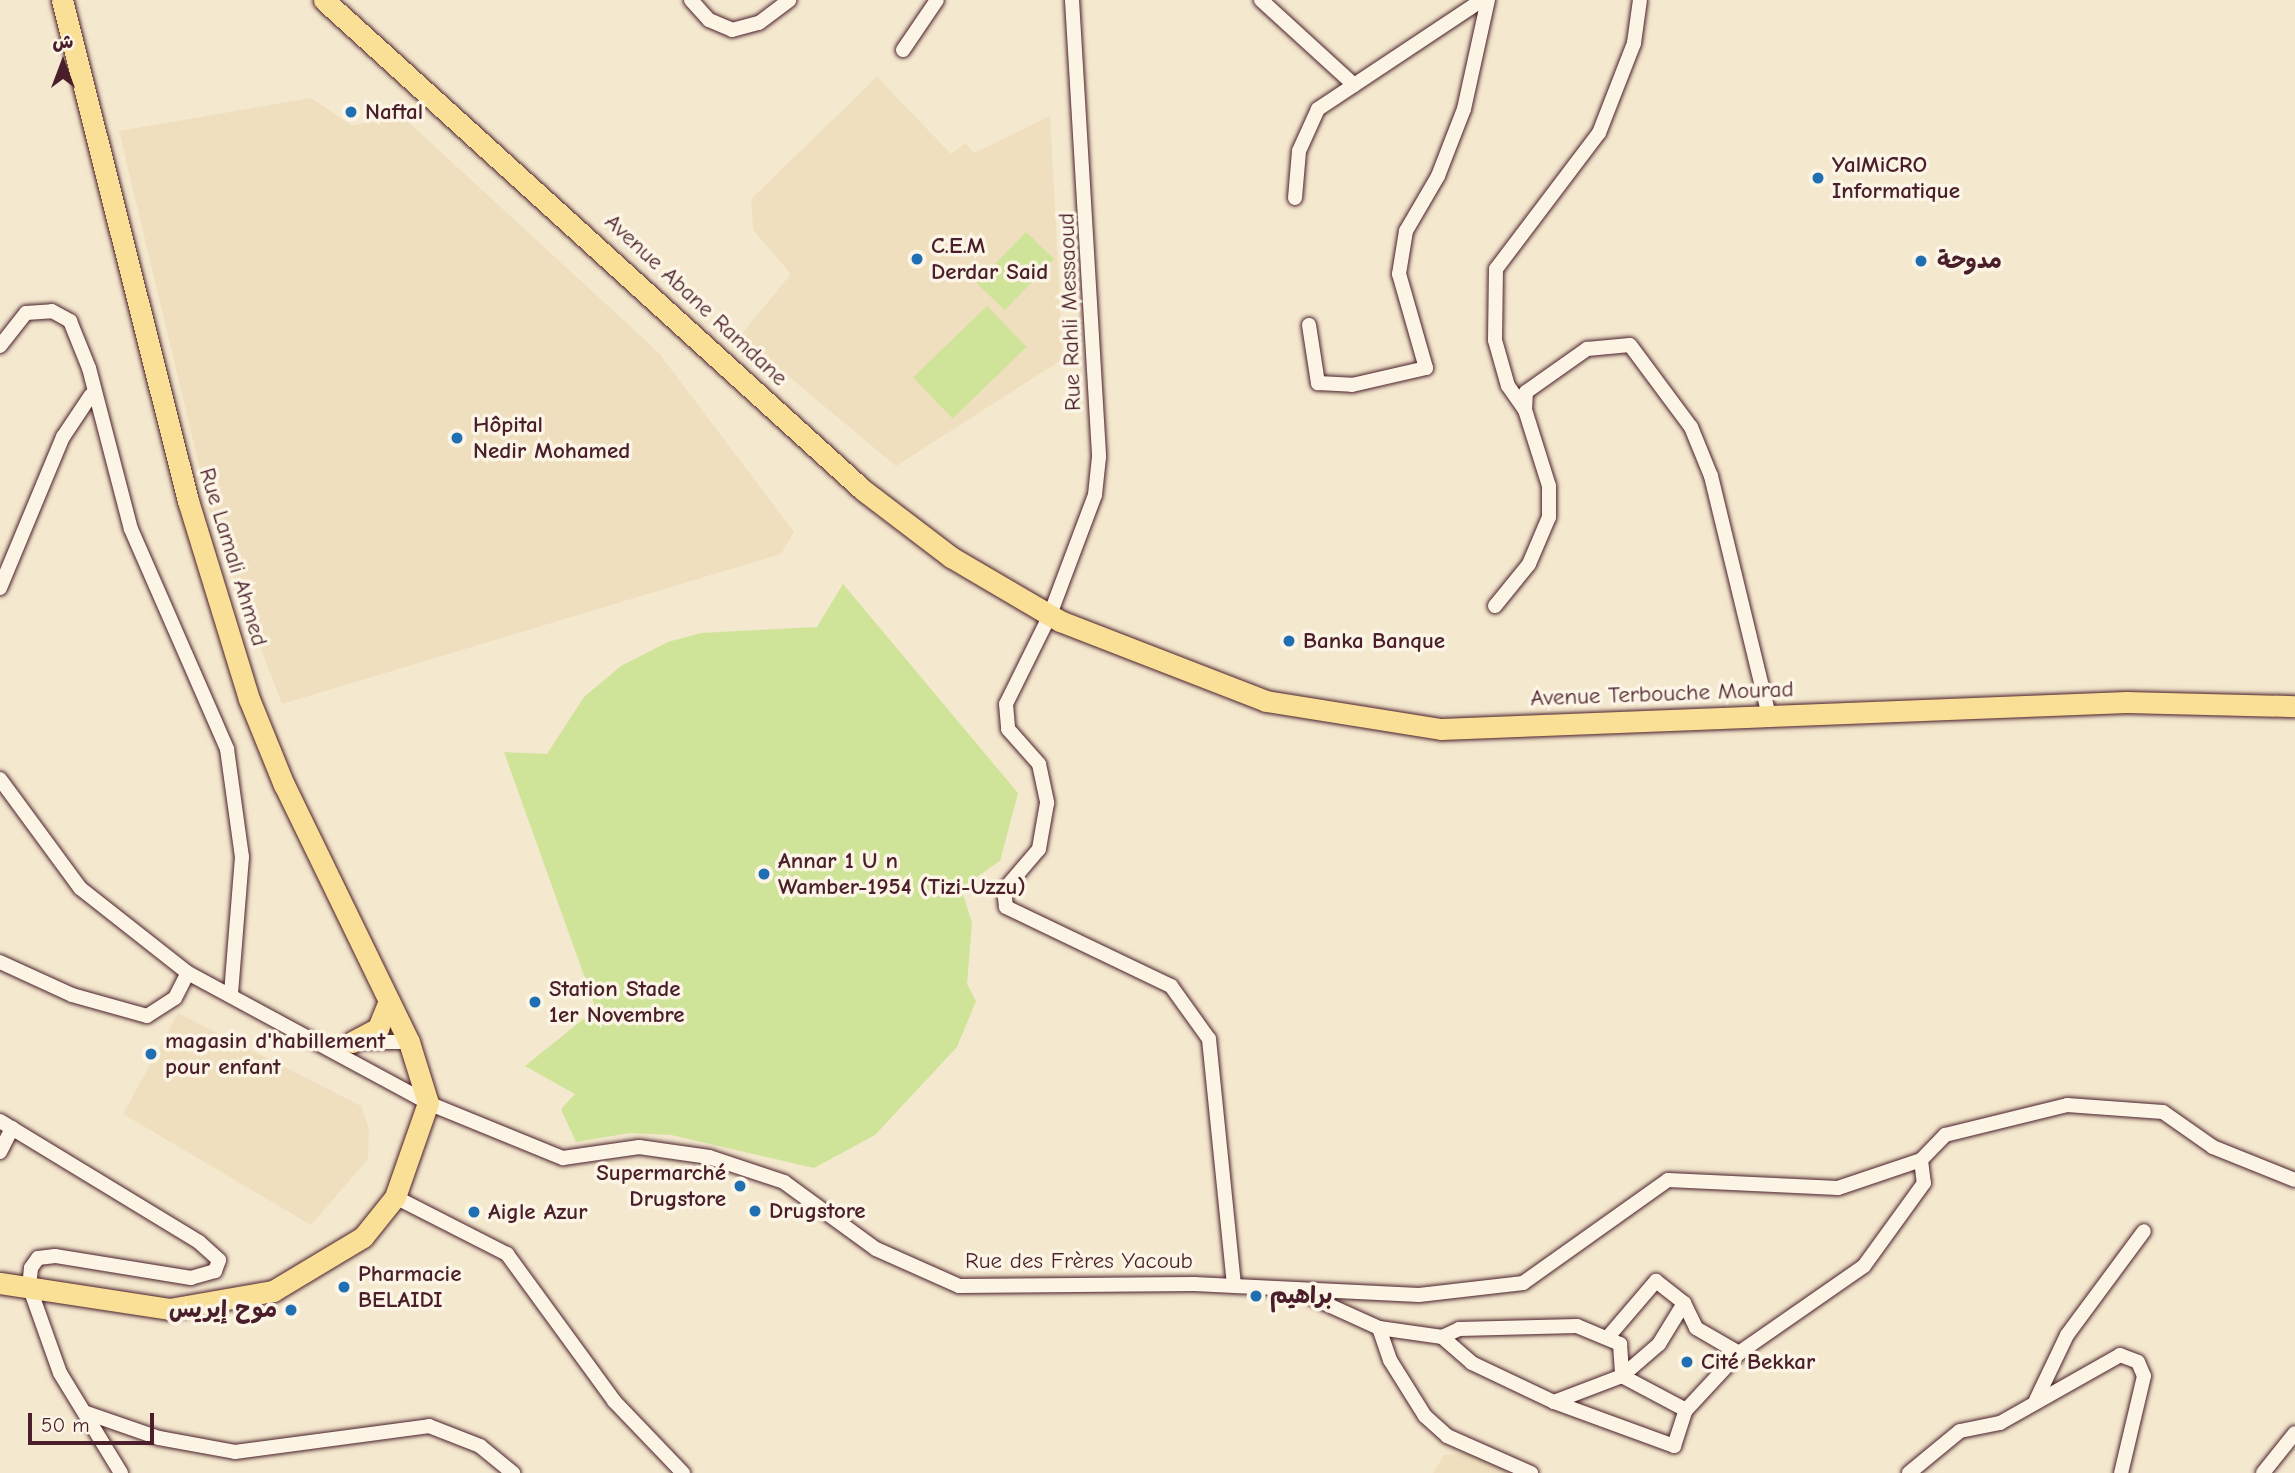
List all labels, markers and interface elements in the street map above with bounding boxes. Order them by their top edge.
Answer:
north arrow [28,28,98,98]
text: ش [53,31,73,53]
place label: Naftal [365,98,423,126]
marker: Naftal [343,104,359,120]
place label: YalMiCRO Informatique [1832,151,1960,205]
marker: YalMiCRO Informatique [1810,170,1826,186]
street label: Avenue Abane Ramdane [599,208,793,392]
street label: Rue Rahli Messaoud [1053,213,1087,411]
place label: C.E.M Derdar Said [931,232,1048,286]
place label: مدوحة [1937,247,2002,275]
marker: C.E.M Derdar Said [909,251,925,267]
marker: مدوحة [1911,251,1931,271]
place label: Hôpital Nedir Mohamed [473,411,630,465]
marker: Hôpital Nedir Mohamed [447,428,467,448]
street label: Rue Lamali Ahmed [193,465,273,649]
place label: Banka Banque [1303,627,1445,655]
marker: Banka Banque [1281,633,1297,649]
street label: Avenue Terbouche Mourad [1530,676,1794,712]
place label: Annar 1 U n Wamber-1954 (Tizi-Uzzu) [778,847,1026,901]
marker: Annar 1 U n Wamber-1954 (Tizi-Uzzu) [756,866,772,882]
place label: Station Stade 1er Novembre [549,975,684,1029]
marker: Station Stade 1er Novembre [527,994,543,1010]
place label: magasin d'habillement pour enfant [165,1027,385,1081]
marker: magasin d'habillement pour enfant [143,1046,159,1062]
place label: Supermarché Drugstore [596,1159,726,1213]
marker: Supermarché Drugstore [732,1178,748,1194]
place label: Drugstore [769,1197,866,1225]
place label: Aigle Azur [488,1198,588,1226]
marker: Drugstore [747,1203,763,1219]
marker: Aigle Azur [466,1204,482,1220]
street label: Rue des Frères Yacoub [965,1247,1193,1275]
place label: Pharmacie BELAIDI [358,1260,461,1314]
marker: Pharmacie BELAIDI [336,1279,352,1295]
place label: براهيم [1270,1282,1332,1310]
marker: براهيم [1248,1288,1264,1304]
place label: موح إيريس [169,1296,277,1324]
marker: موح إيريس [283,1302,299,1318]
place label: Cité Bekkar [1701,1348,1815,1376]
marker: Cité Bekkar [1679,1354,1695,1370]
scale bar [32,1400,158,1444]
text: 50 m [41,1413,90,1437]

